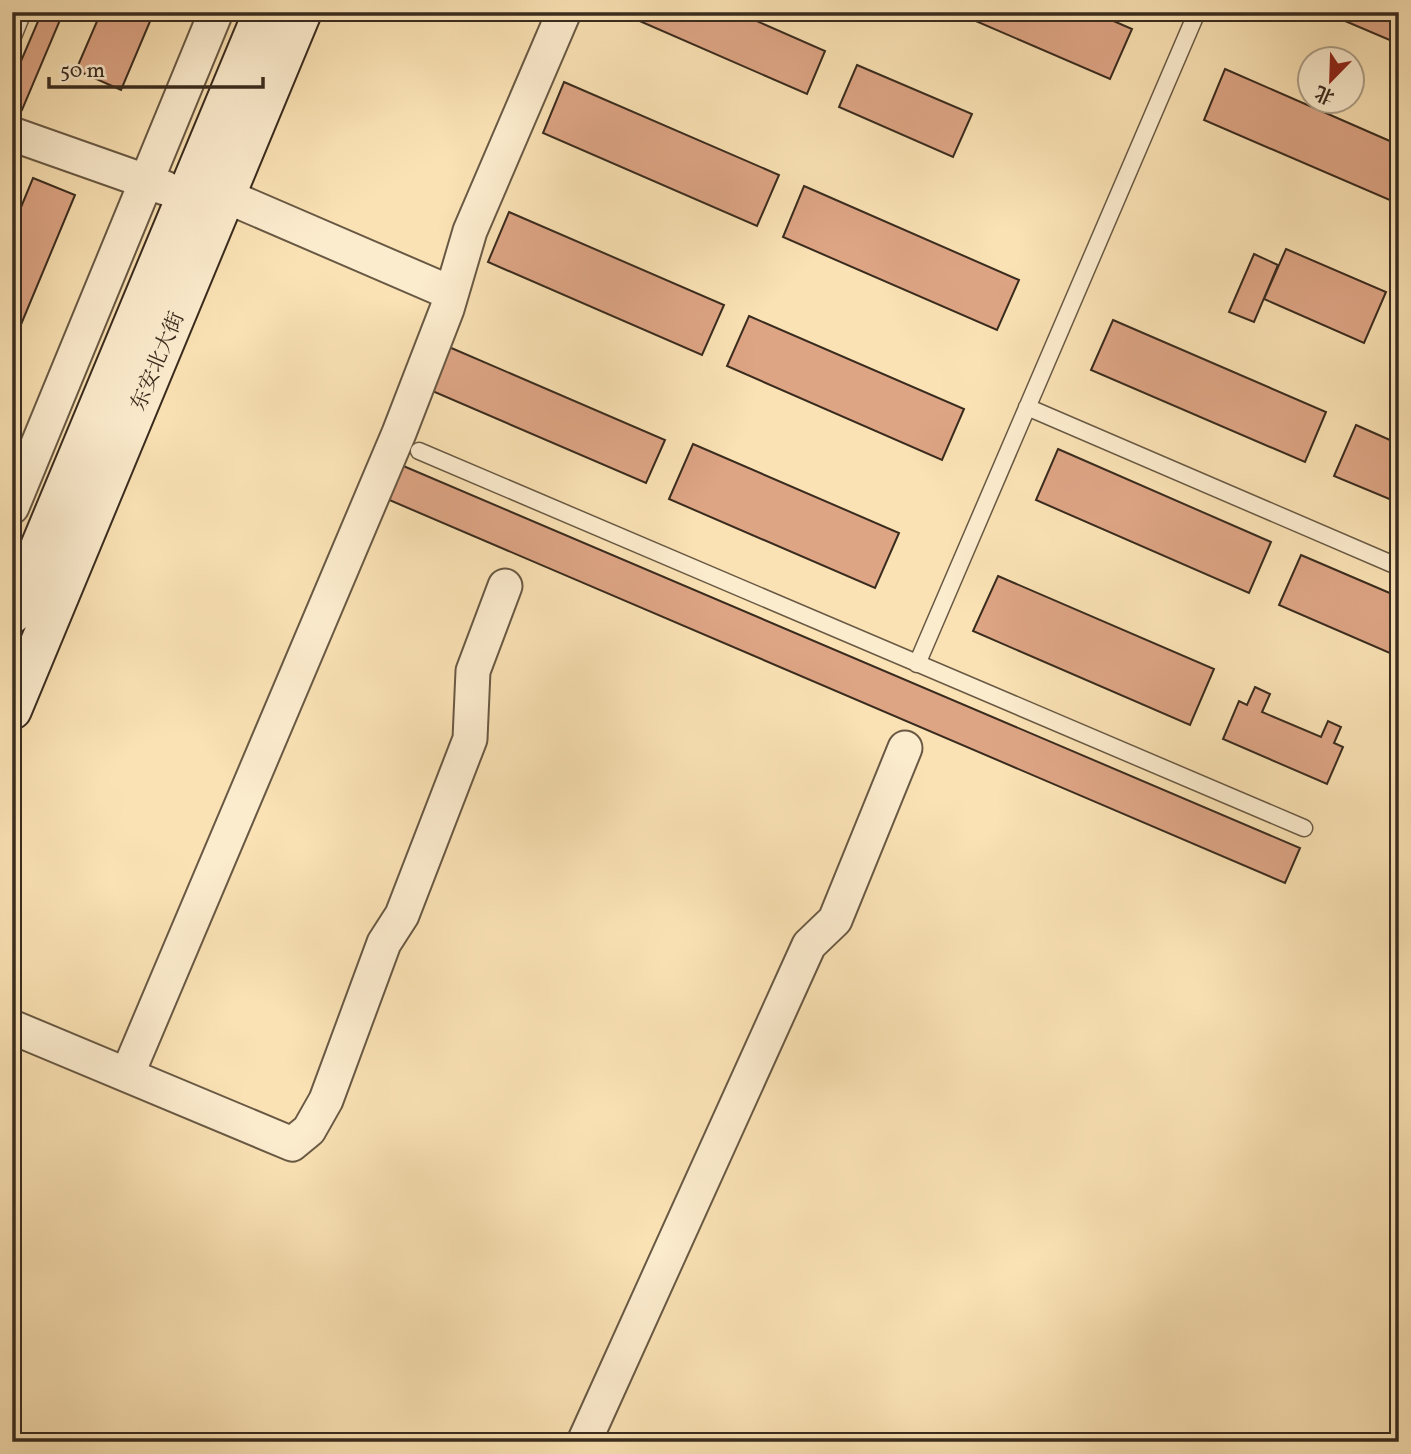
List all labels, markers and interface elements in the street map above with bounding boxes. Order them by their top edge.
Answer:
scale bar [49,46,262,90]
north arrow [1296,46,1366,116]
text: 50 m [60,57,105,86]
text: 北 [1311,78,1339,109]
street label: 东安北大街 [125,308,192,416]

